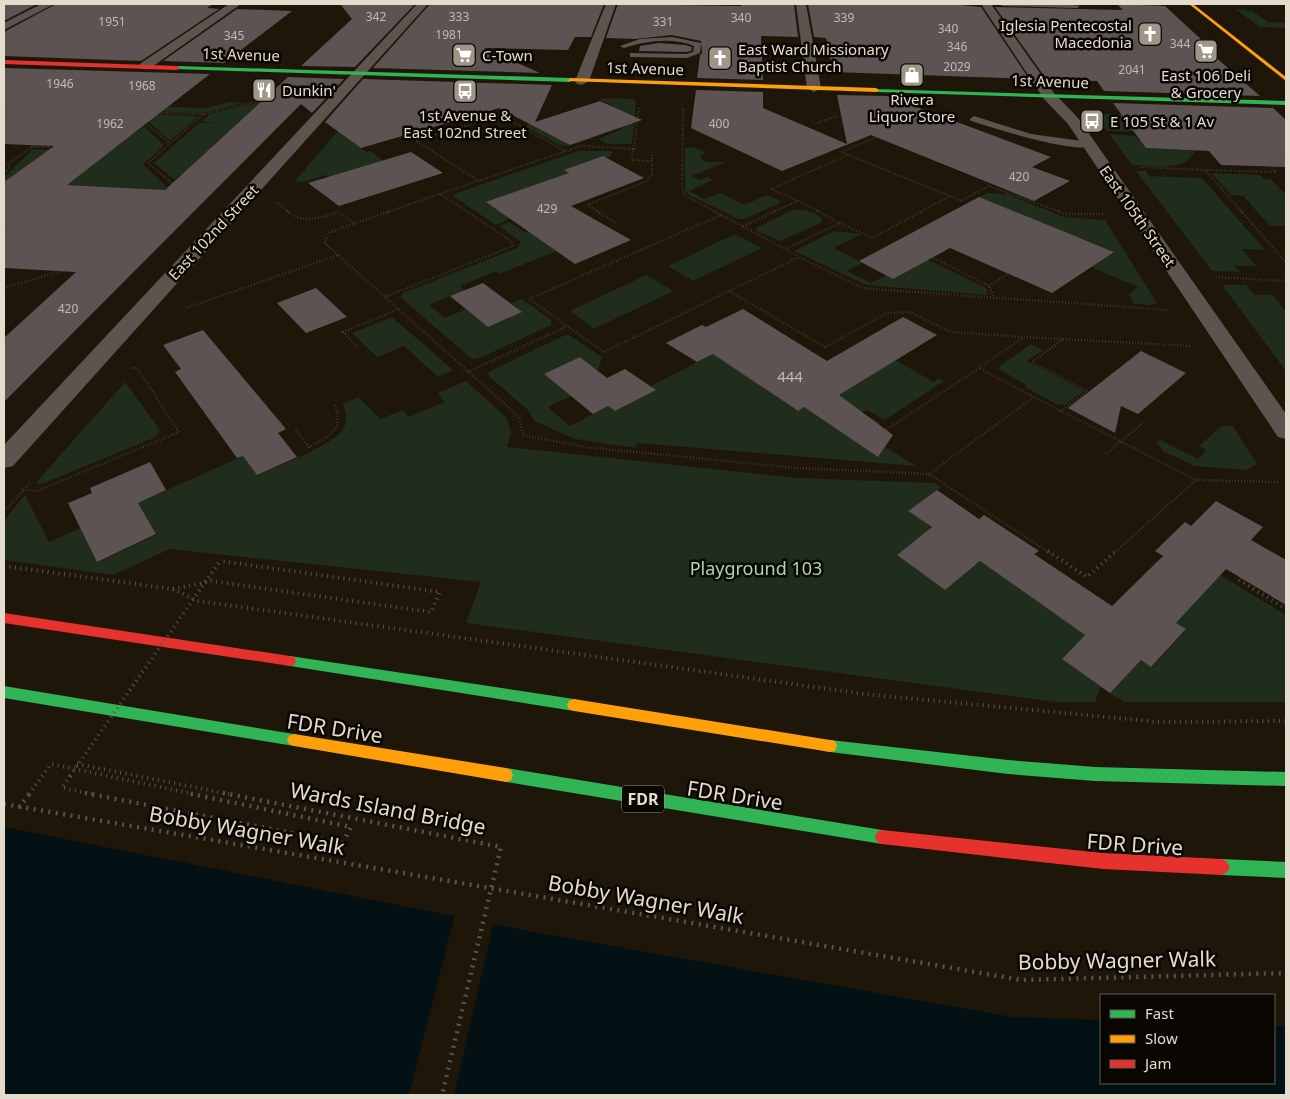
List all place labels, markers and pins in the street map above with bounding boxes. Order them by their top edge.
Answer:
place label: Iglesia Pentecostal Macedonia [1000,15,1132,52]
church icon: Iglesia Pentecostal Macedonia [1137,21,1163,47]
supermarket icon: East 106 Deli & Grocery [1193,38,1219,64]
place label: East Ward Missionary Baptist Church [738,39,889,76]
supermarket icon: C-Town [451,42,477,68]
place label: C-Town [482,45,533,65]
church icon: East Ward Missionary Baptist Church [707,45,733,71]
shop icon: Rivera Liquor Store [899,62,925,88]
place label: East 106 Deli & Grocery [1161,65,1251,102]
restaurant icon: Dunkin' [251,77,277,103]
bus stop icon: 1st Avenue & East 102nd Street [452,78,478,104]
place label: Dunkin' [282,80,336,100]
place label: Rivera Liquor Store [869,89,955,126]
place label: 1st Avenue & East 102nd Street [403,105,527,142]
bus stop icon: E 105 St & 1 Av [1079,108,1105,134]
place label: E 105 St & 1 Av [1110,111,1214,131]

